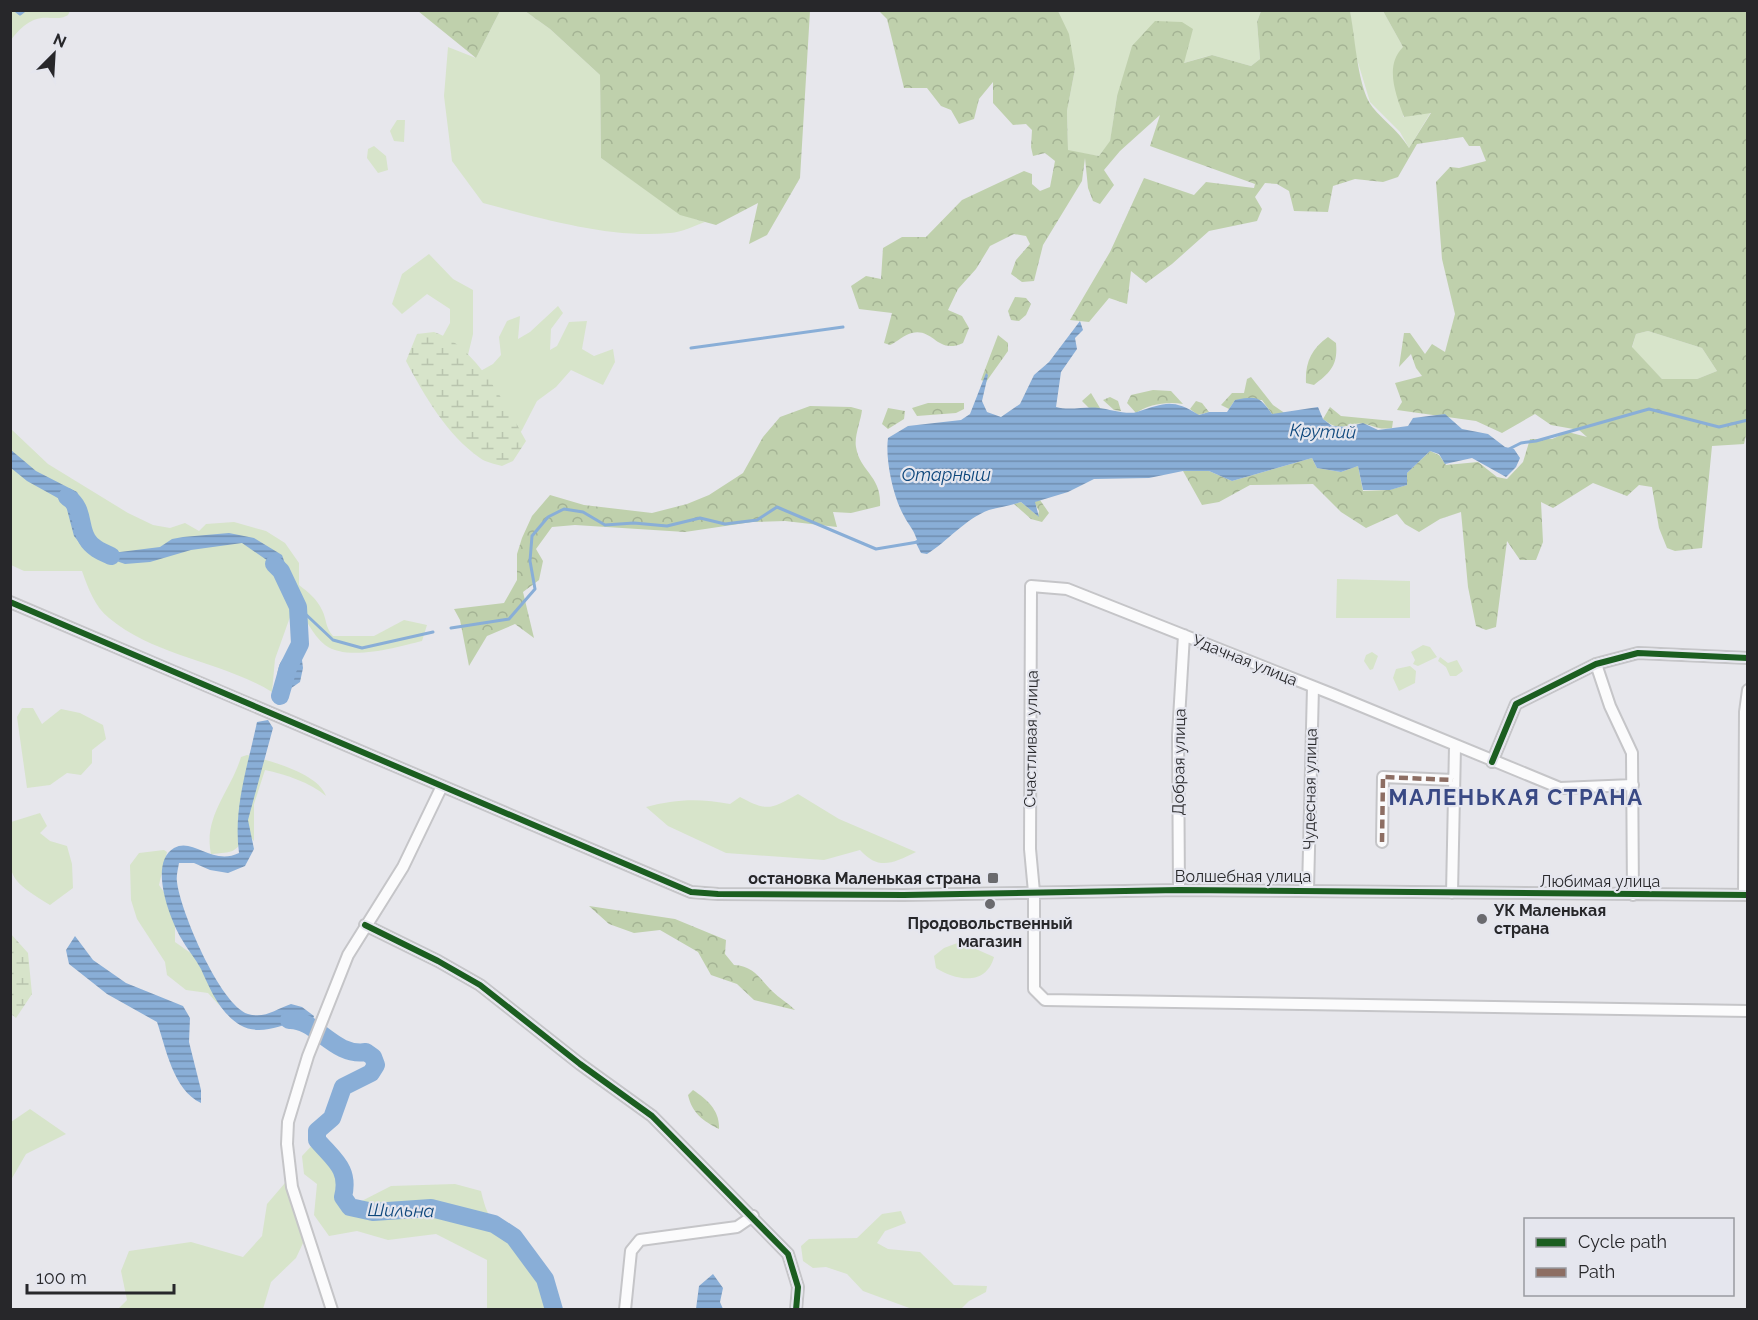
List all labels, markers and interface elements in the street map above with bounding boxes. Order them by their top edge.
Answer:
north arrow [24,24,84,84]
text: N [50,30,69,52]
water label: Крутий [1289,419,1357,443]
water label: Отарныш [901,464,991,485]
street label: Удачная улица [1190,630,1300,690]
street label: Счастливая улица [1020,670,1042,808]
street label: Добрая улица [1169,708,1189,816]
street label: Чудесная улица [1299,728,1321,850]
district label: МАЛЕНЬКАЯ СТРАНА [1389,784,1643,810]
street label: Волшебная улица [1175,867,1311,886]
place label: остановка Маленькая страна [748,869,981,888]
marker: остановка Маленькая страна [986,871,1000,885]
street label: Любимая улица [1540,872,1660,891]
marker: Продовольственный магазин [983,897,997,911]
place label: УК Маленькая страна [1493,901,1606,938]
marker: УК Маленькая страна [1475,912,1489,926]
place label: Продовольственный магазин [908,914,1072,951]
water label: Шильна [367,1199,435,1221]
legend [1524,1218,1734,1296]
text: Cycle path [1578,1231,1667,1252]
scale bar [27,1257,174,1295]
text: Path [1578,1261,1615,1282]
text: 100 m [36,1267,87,1288]

